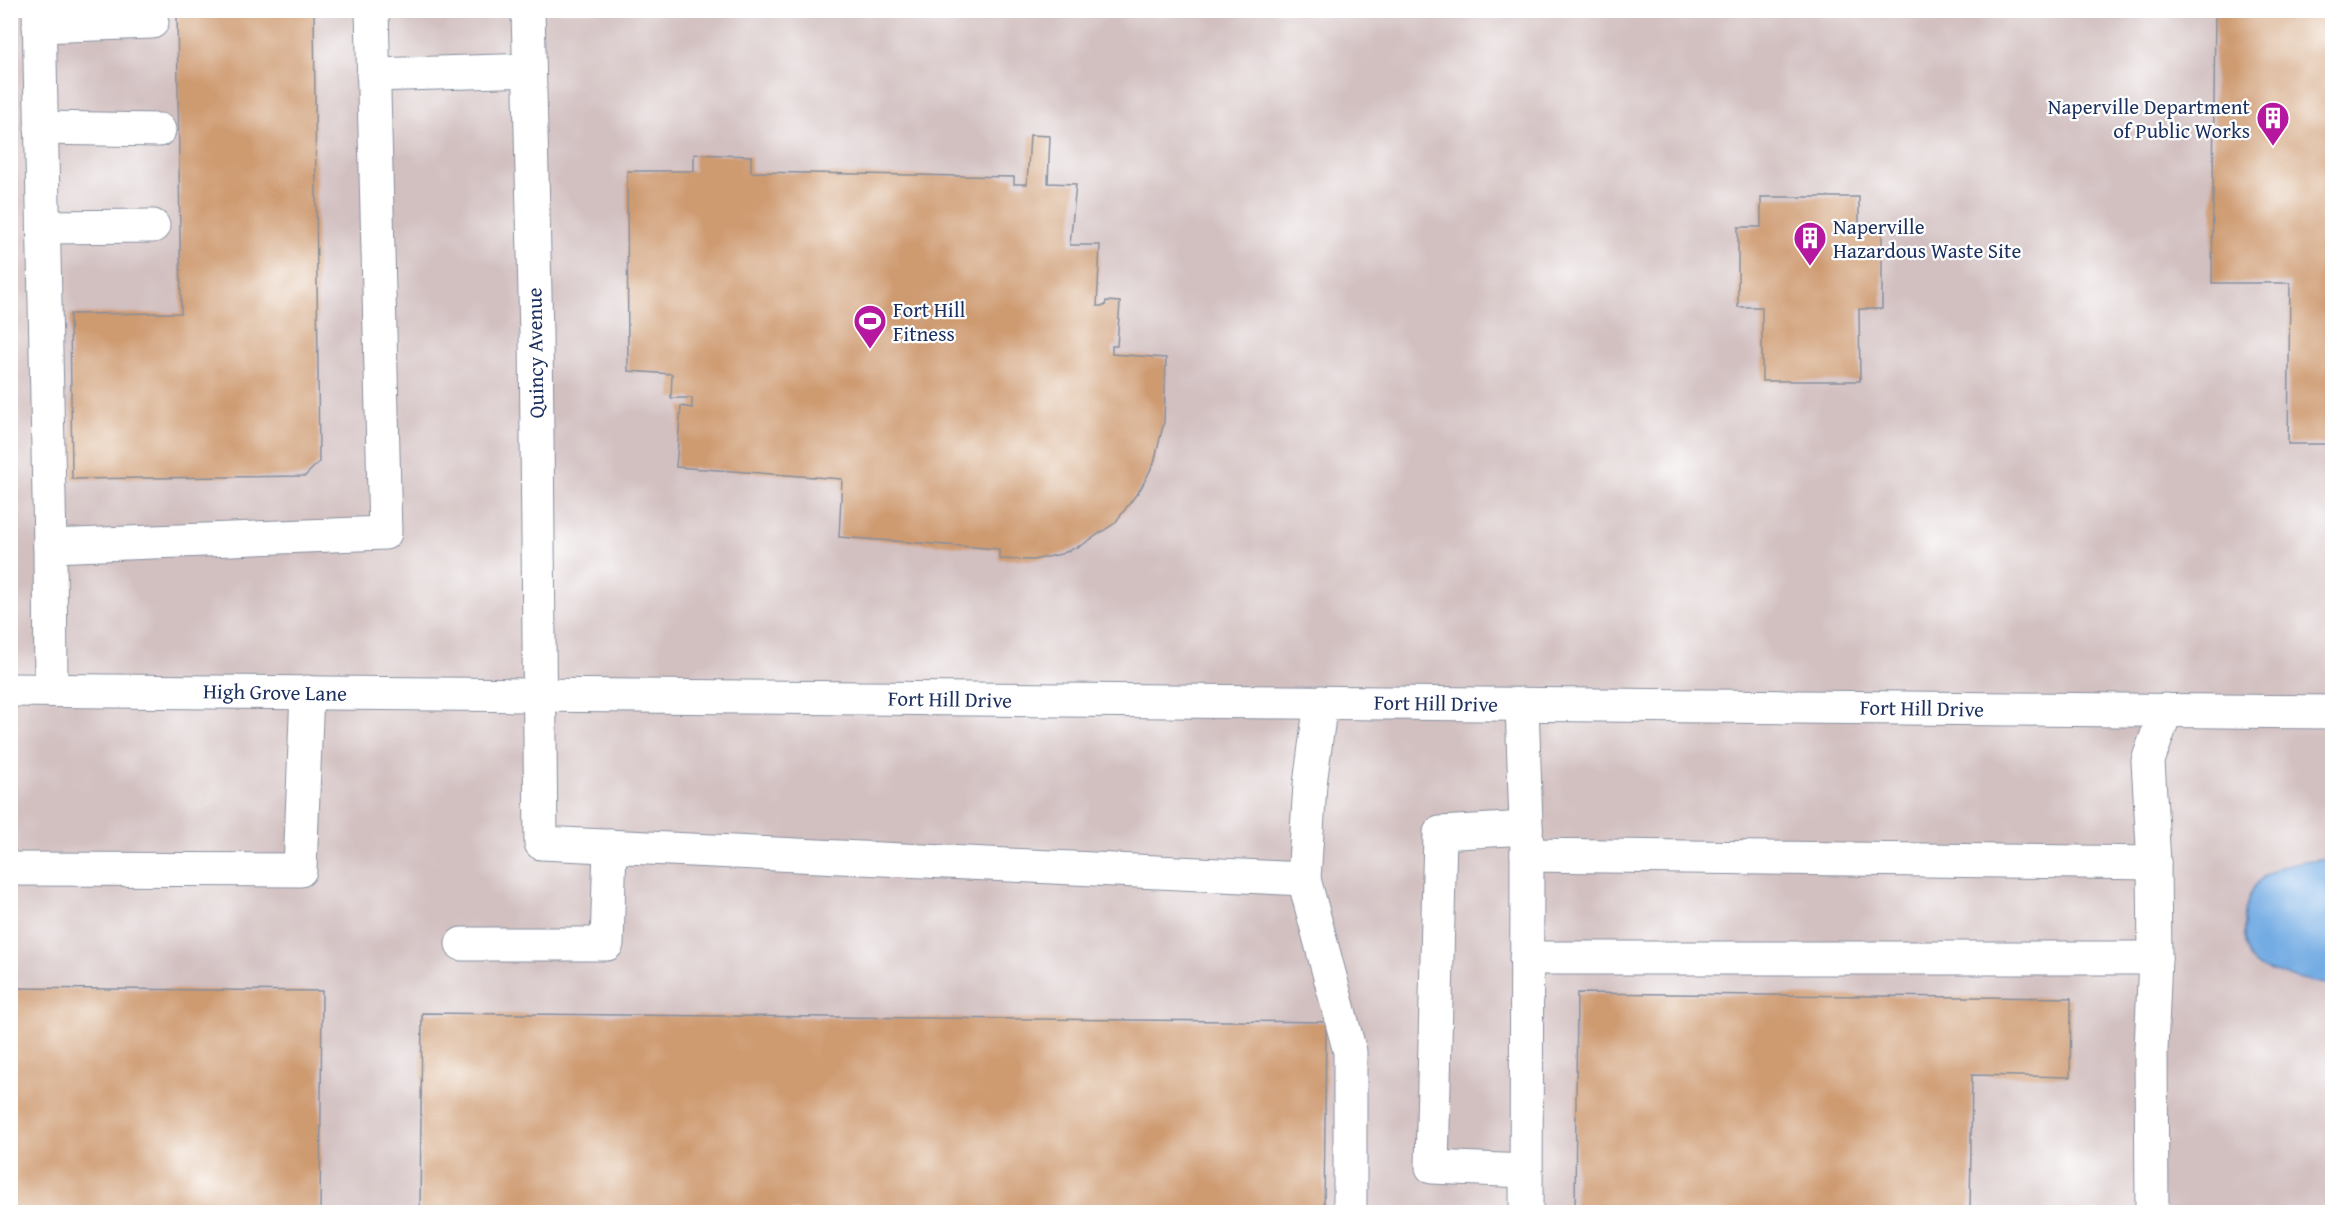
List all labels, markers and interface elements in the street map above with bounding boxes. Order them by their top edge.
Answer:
place label: Naperville Department of Public Works [2048,91,2251,146]
building icon: Naperville Department of Public Works [2255,100,2291,147]
place label: Naperville Hazardous Waste Site [1833,211,2021,266]
building icon: Naperville Hazardous Waste Site [1792,220,1828,267]
street label: Quincy Avenue [518,287,552,419]
place label: Fort Hill Fitness [893,294,966,349]
sports icon: Fort Hill Fitness [852,303,888,350]
street label: High Grove Lane [203,675,347,709]
street label: Fort Hill Drive [888,682,1013,716]
street label: Fort Hill Drive [1374,686,1499,720]
street label: Fort Hill Drive [1860,691,1985,725]

